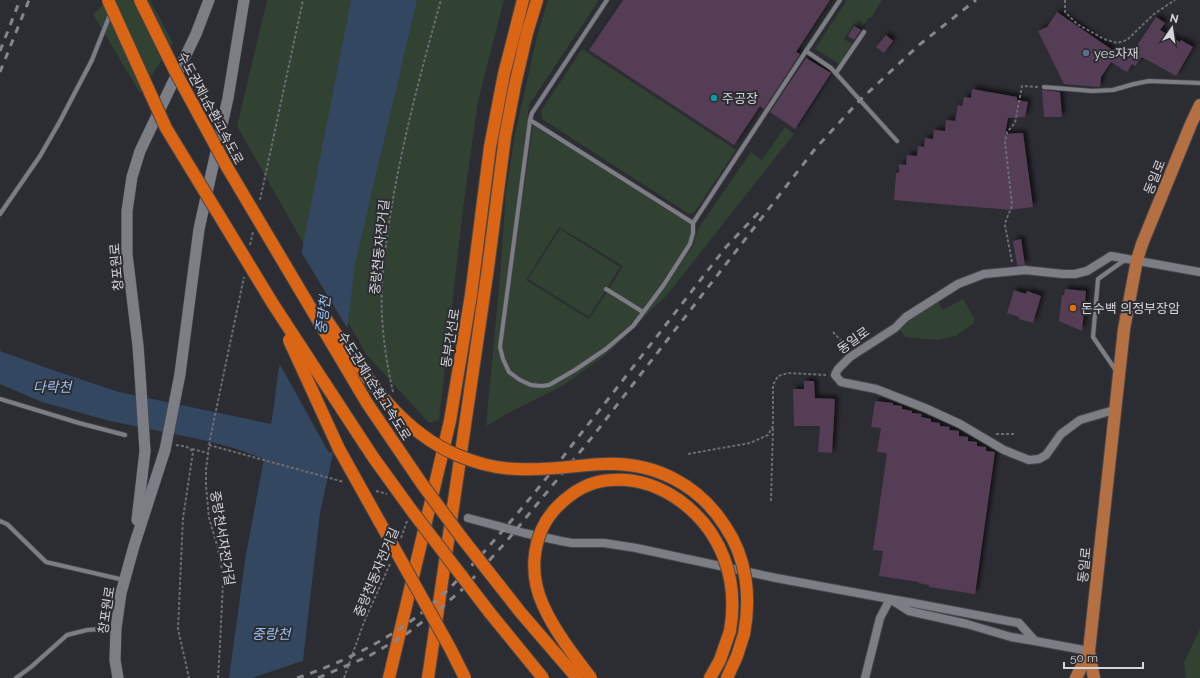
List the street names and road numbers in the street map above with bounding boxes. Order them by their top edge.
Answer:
street label: 수도권제1순환고속도로 [175,49,247,167]
street label: 동일로 [1141,158,1168,197]
street label: 중랑천동자전거길 [367,199,392,295]
street label: 창포원로 [107,242,126,291]
street label: 동부간선로 [438,307,463,369]
street label: 동일로 [834,324,872,357]
street label: 수도권제1순환고속도로 [335,329,414,443]
street label: 중랑천서자전거길 [208,490,237,587]
street label: 중랑천동자전거길 [351,525,402,619]
street label: 동일로 [1075,546,1094,584]
street label: 창포원로 [95,585,118,635]

